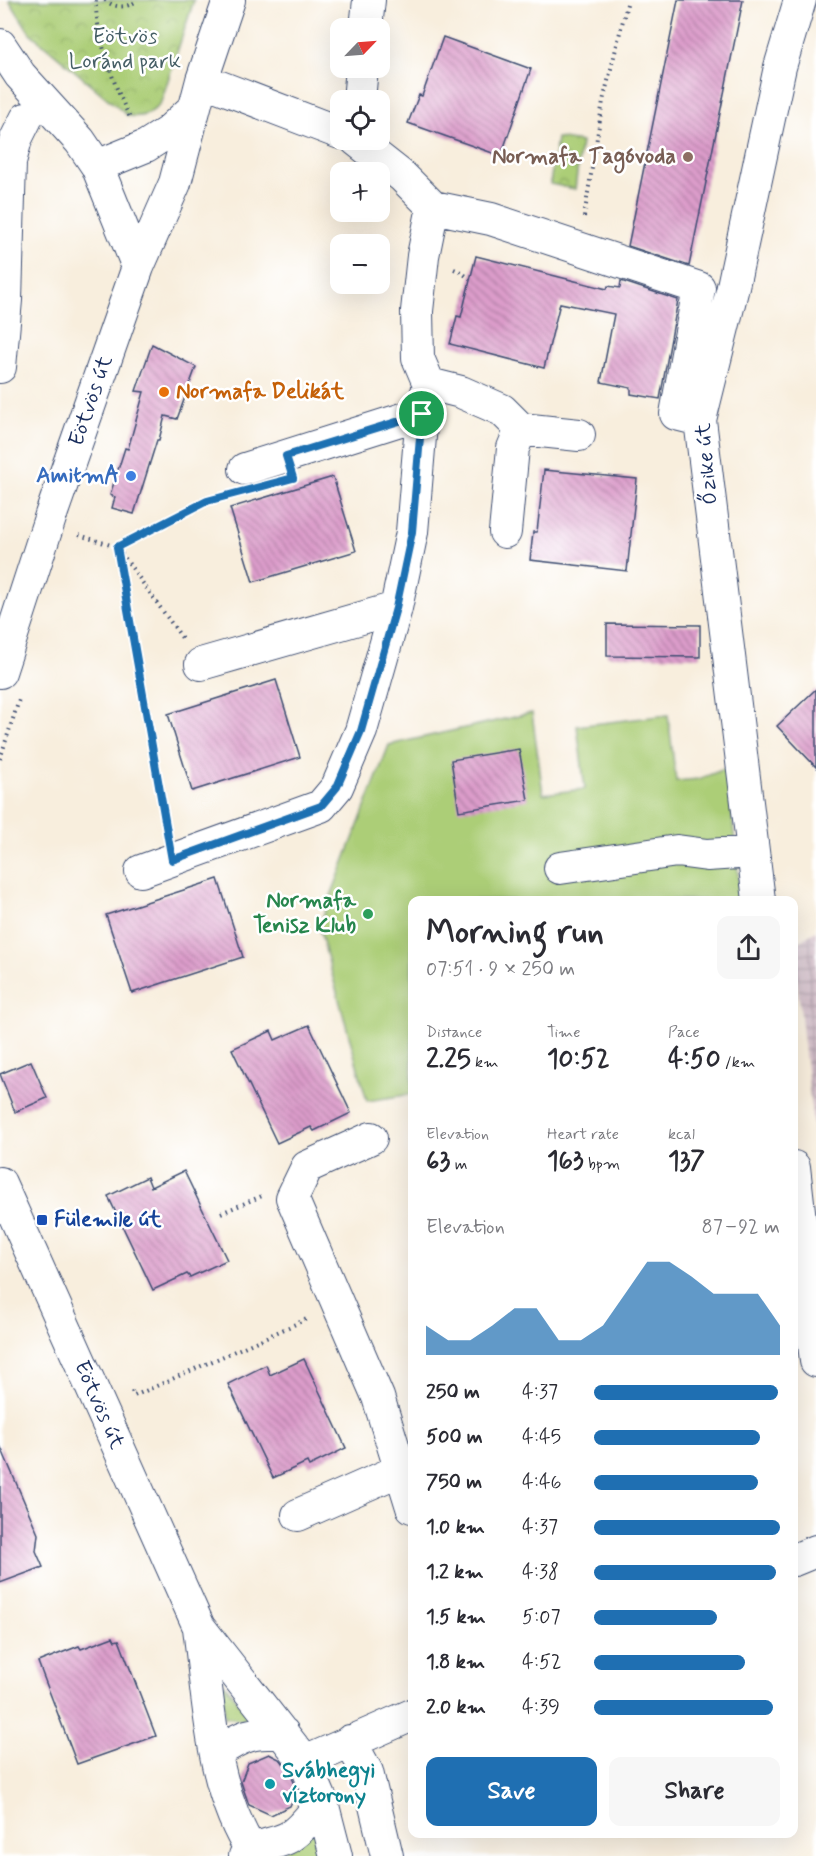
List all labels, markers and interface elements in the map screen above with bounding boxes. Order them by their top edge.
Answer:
north arrow [330,18,390,78]
map controls [330,18,390,294]
park label: Eötvös Loránd park [69,23,181,76]
button: locate [330,90,390,150]
place label: Normafa Tagóvoda [492,143,676,174]
marker: Normafa Tagóvoda [681,150,695,164]
button: + [330,162,390,222]
button: − [330,234,390,294]
street label: Eötvös út [62,352,120,450]
place label: Normafa Delikát [176,378,345,406]
marker: Normafa Delikát [157,385,171,399]
pin [396,388,447,439]
icon: arrive [405,397,438,430]
street label: Őzike út [688,422,725,506]
place label: AmitmA [36,462,119,490]
marker: AmitmA [124,469,138,483]
place label: Normafa Tenisz Klub [253,887,357,940]
marker: Normafa Tenisz Klub [361,907,375,921]
text: Morning run [426,911,604,955]
button: share [717,916,780,979]
text: 07:51 · 9 × 250 m [426,956,575,983]
text: Distance [426,1022,482,1043]
text: Time [547,1022,581,1043]
text: Pace [668,1022,700,1043]
text: 2.25 [426,1043,471,1077]
text: 10:52 [547,1043,610,1077]
text: 4:50 [668,1043,721,1077]
text: km [471,1052,498,1073]
text: /km [721,1052,755,1073]
text: Elevation [426,1124,489,1145]
text: Heart rate [547,1124,619,1145]
text: kcal [668,1124,695,1145]
text: 63 [426,1145,450,1179]
text: 163 [547,1145,584,1179]
text: 137 [668,1145,705,1179]
text: m [450,1154,467,1175]
text: bpm [584,1154,620,1175]
place label: Fülemile út [54,1206,163,1234]
marker: Fülemile út [35,1213,49,1227]
text: Elevation [426,1214,505,1241]
text: 87–92 m [702,1214,780,1241]
street label: Eötvös út [67,1356,131,1454]
text: 250 m [426,1379,480,1406]
text: 4:37 [522,1379,558,1406]
text: 500 m [426,1424,483,1451]
text: 4:45 [522,1424,561,1451]
text: 750 m [426,1469,482,1496]
text: 4:46 [522,1469,562,1496]
text: 1.0 km [426,1514,485,1541]
text: 4:37 [522,1514,558,1541]
text: 1.2 km [426,1559,483,1586]
text: 4:38 [522,1559,559,1586]
text: 1.5 km [426,1604,486,1631]
text: 5:07 [522,1604,561,1631]
text: 1.8 km [426,1649,485,1676]
text: 4:52 [522,1649,562,1676]
text: 2.0 km [426,1694,486,1721]
text: 4:39 [522,1694,560,1721]
place label: Svábhegyi víztorony [282,1757,375,1810]
button: Save [426,1757,597,1826]
button: Share [609,1757,780,1826]
marker: Svábhegyi víztorony [263,1777,277,1791]

